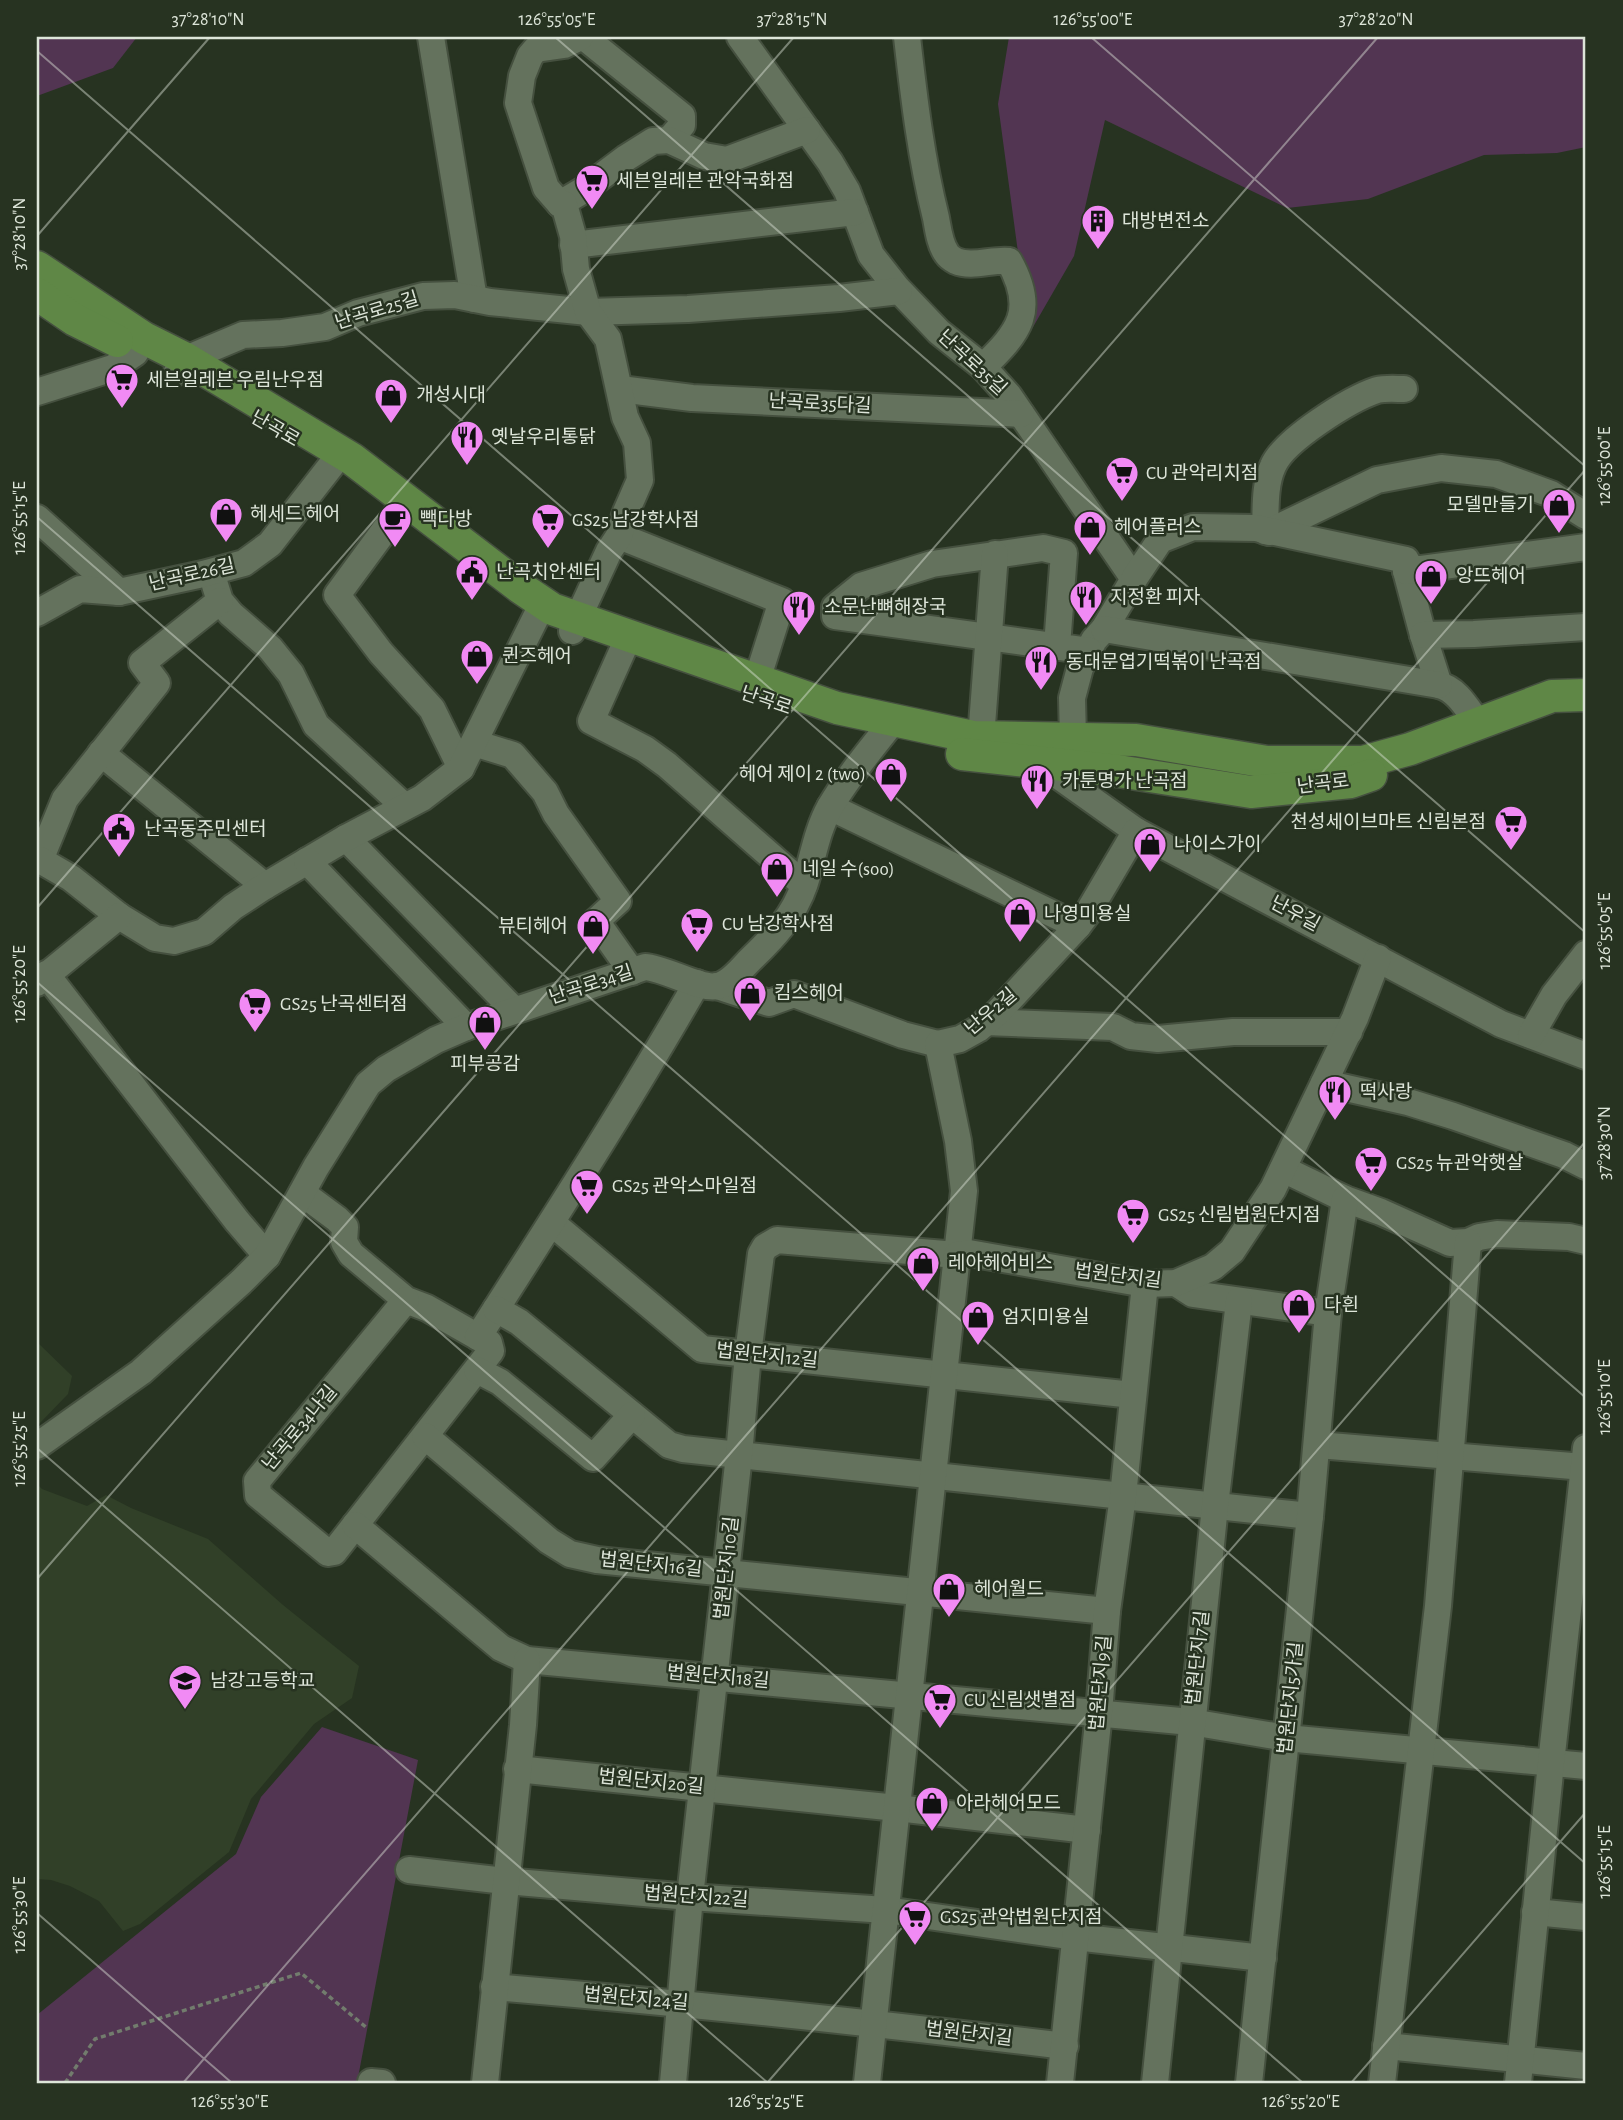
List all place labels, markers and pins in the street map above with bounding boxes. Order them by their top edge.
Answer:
supermarket icon: 세븐일레븐 관악국화점 [573,162,611,211]
place label: 세븐일레븐 관악국화점 [616,171,794,191]
building icon: 대방변전소 [1079,202,1117,251]
place label: 대방변전소 [1122,211,1209,231]
supermarket icon: 세븐일레븐 우림난우점 [103,361,141,410]
place label: 세븐일레븐 우림난우점 [146,370,324,390]
shop icon: 개성시대 [372,376,410,425]
place label: 개성시대 [416,385,486,405]
restaurant icon: 옛날우리통닭 [448,418,486,467]
place label: 옛날우리통닭 [491,427,596,447]
supermarket icon: CU 관악리치점 [1103,454,1141,503]
place label: CU 관악리치점 [1146,463,1258,483]
shop icon: 모델만들기 [1540,486,1578,535]
shop icon: 헤세드 헤어 [207,495,245,544]
place label: 모델만들기 [1447,495,1534,515]
cafe icon: 빽다방 [376,500,414,549]
supermarket icon: GS25 남강학사점 [529,501,567,550]
place label: 헤세드 헤어 [250,504,341,524]
shop icon: 헤어플러스 [1071,508,1109,557]
place label: 빽다방 [420,509,472,529]
place label: GS25 남강학사점 [572,510,700,530]
place label: 헤어플러스 [1114,517,1201,537]
public building icon: 난곡치안센터 [453,553,491,602]
shop icon: 앙뜨헤어 [1412,557,1450,606]
place label: 난곡치안센터 [496,562,601,582]
place label: 앙뜨헤어 [1456,566,1526,586]
restaurant icon: 지정환 피자 [1067,578,1105,627]
place label: 지정환 피자 [1110,587,1201,607]
restaurant icon: 소문난뼈해장국 [780,588,818,637]
place label: 소문난뼈해장국 [824,597,946,617]
shop icon: 퀸즈헤어 [458,637,496,686]
restaurant icon: 동대문엽기떡볶이 난곡점 [1022,643,1060,692]
place label: 퀸즈헤어 [502,646,572,666]
place label: 동대문엽기떡볶이 난곡점 [1066,652,1261,672]
shop icon: 헤어 제이 2 (two) [872,755,910,804]
restaurant icon: 카툰명가 난곡점 [1018,762,1056,811]
place label: 헤어 제이 2 (two) [739,764,866,784]
place label: 카툰명가 난곡점 [1062,771,1188,791]
supermarket icon: 천성세이브마트 신림본점 [1492,803,1530,852]
public building icon: 난곡동주민센터 [100,810,138,859]
place label: 천성세이브마트 신림본점 [1291,812,1486,832]
place label: 난곡동주민센터 [144,819,266,839]
shop icon: 나이스가이 [1131,825,1169,874]
place label: 나이스가이 [1174,834,1261,854]
shop icon: 네일 수(soo) [758,850,796,899]
place label: 네일 수(soo) [802,859,895,879]
shop icon: 나영미용실 [1001,895,1039,944]
place label: 나영미용실 [1044,904,1131,924]
supermarket icon: CU 남강학사점 [678,905,716,954]
shop icon: 뷰티헤어 [574,907,612,956]
place label: CU 남강학사점 [722,914,834,934]
place label: 뷰티헤어 [498,916,568,936]
shop icon: 킴스헤어 [731,974,769,1023]
place label: 킴스헤어 [774,983,844,1003]
supermarket icon: GS25 난곡센터점 [236,985,274,1034]
place label: GS25 난곡센터점 [280,994,408,1014]
shop icon: 피부공감 [466,1003,504,1052]
place label: 피부공감 [450,1054,520,1074]
restaurant icon: 떡사랑 [1316,1073,1354,1122]
place label: 떡사랑 [1360,1082,1412,1102]
supermarket icon: GS25 뉴관악햇살 [1352,1144,1390,1193]
place label: GS25 뉴관악햇살 [1396,1153,1524,1173]
supermarket icon: GS25 관악스마일점 [568,1167,606,1216]
place label: GS25 관악스마일점 [612,1176,757,1196]
supermarket icon: GS25 신림법원단지점 [1114,1196,1152,1245]
place label: GS25 신림법원단지점 [1158,1205,1320,1225]
shop icon: 레아헤어비스 [904,1244,942,1293]
place label: 레아헤어비스 [948,1253,1053,1273]
shop icon: 다흰 [1280,1286,1318,1335]
place label: 다흰 [1324,1295,1359,1315]
shop icon: 엄지미용실 [959,1298,997,1347]
place label: 엄지미용실 [1002,1307,1089,1327]
shop icon: 헤어월드 [930,1570,968,1619]
place label: 헤어월드 [974,1579,1044,1599]
school or university icon: 남강고등학교 [166,1662,204,1711]
place label: 남강고등학교 [210,1671,315,1691]
supermarket icon: CU 신림샛별점 [921,1681,959,1730]
place label: CU 신림샛별점 [964,1690,1076,1710]
shop icon: 아라헤어모드 [913,1784,951,1833]
place label: 아라헤어모드 [956,1793,1061,1813]
supermarket icon: GS25 관악법원단지점 [896,1898,934,1947]
place label: GS25 관악법원단지점 [940,1907,1102,1927]

